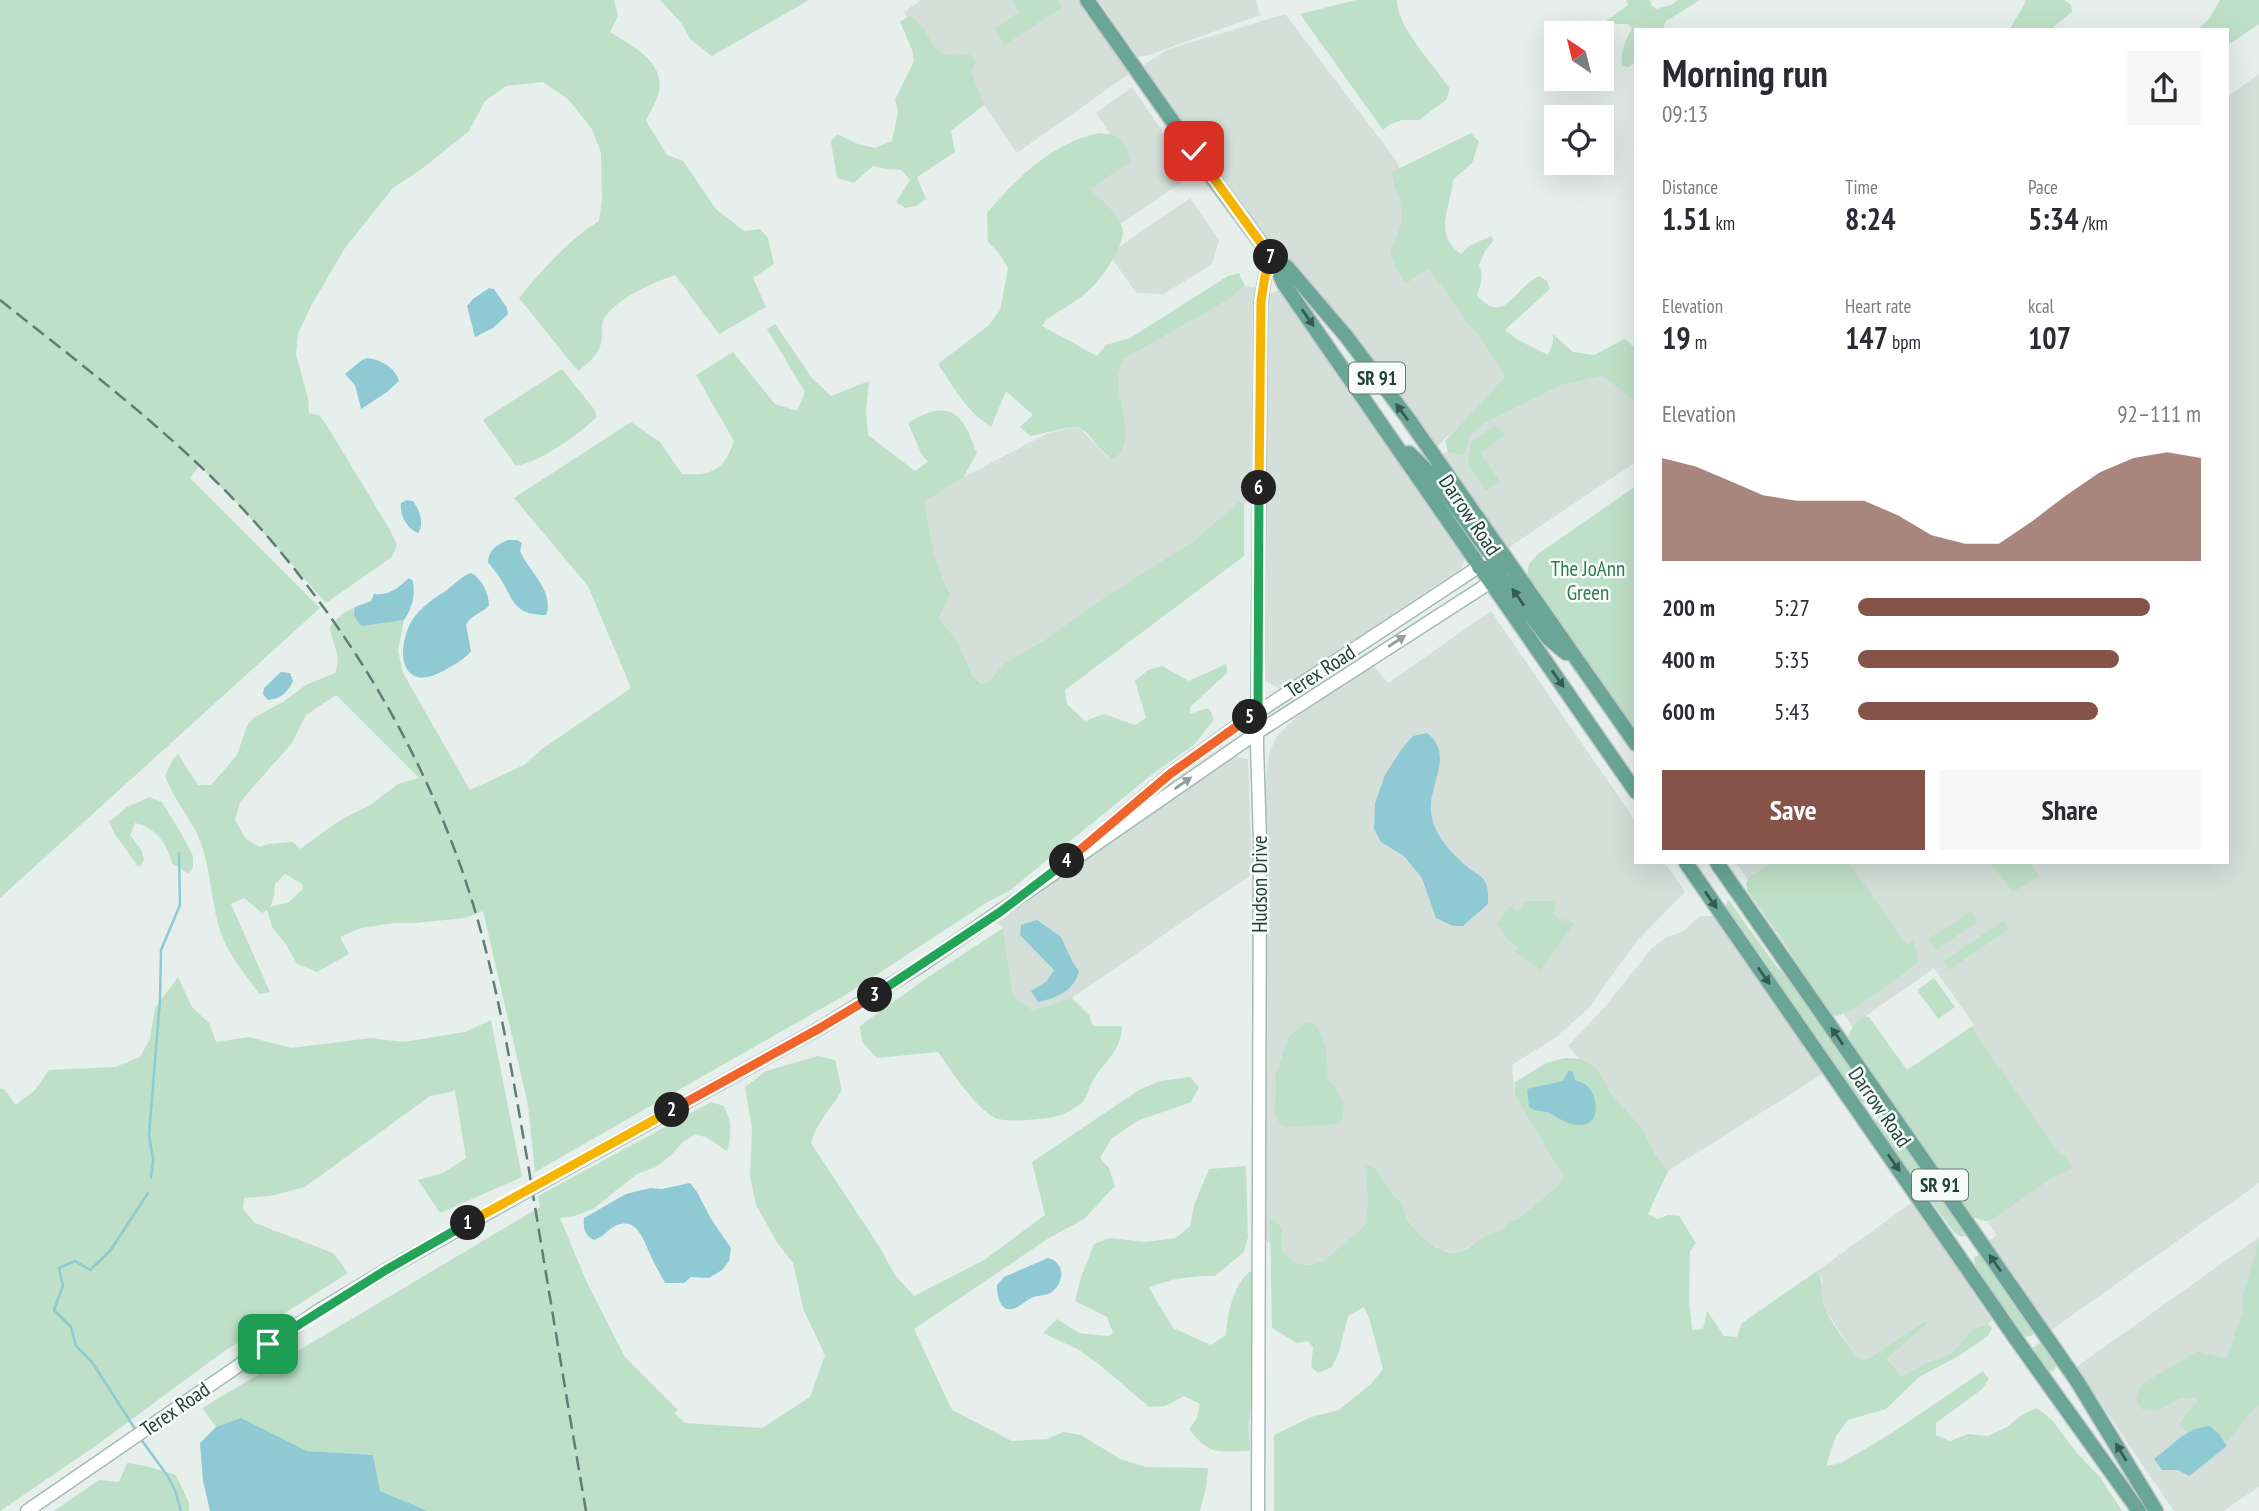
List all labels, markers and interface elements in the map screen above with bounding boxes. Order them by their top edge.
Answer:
north arrow [1544,21,1614,91]
map controls [1544,21,1614,175]
text: Morning run [1662,48,1828,97]
button: share [2127,51,2201,125]
text: 09:13 [1662,99,1708,128]
button: locate [1544,105,1614,175]
pin [1164,121,1224,181]
icon: check [1175,132,1213,170]
text: Distance [1662,175,1718,199]
text: Time [1845,175,1878,199]
text: Pace [2028,175,2058,199]
text: 1.51 [1662,199,1711,238]
text: 8:24 [1845,199,1896,238]
text: 5:34 [2028,199,2079,238]
text: km [1711,211,1735,235]
text: /km [2079,211,2108,235]
pin: 7 [1254,240,1288,274]
text: 7 [1266,244,1275,268]
text: Elevation [1662,294,1723,318]
text: Heart rate [1845,294,1911,318]
text: kcal [2028,294,2054,318]
one-way arrow [1301,309,1315,327]
text: 19 [1662,318,1691,357]
text: 147 [1845,318,1888,357]
text: 107 [2028,318,2071,357]
text: m [1691,330,1707,354]
text: bpm [1888,330,1921,354]
road number: SR 91 [1349,362,1405,394]
text: Elevation [1662,399,1736,428]
text: 92–111 m [2117,399,2201,428]
one-way arrow [1395,403,1410,421]
street label: Darrow Road [1433,469,1507,561]
pin: 6 [1242,470,1276,505]
text: 6 [1254,475,1263,499]
park label: The JoAnn Green [1551,555,1625,606]
one-way arrow [1511,588,1525,606]
text: 200 m [1662,593,1715,622]
text: 5:27 [1774,593,1810,622]
one-way arrow [1388,635,1407,648]
street label: Terex Road [1280,638,1360,704]
text: 400 m [1662,645,1715,674]
text: 5:35 [1774,645,1810,674]
one-way arrow [1551,670,1565,688]
text: 600 m [1662,697,1715,726]
text: 5:43 [1774,697,1810,726]
pin: 5 [1232,700,1268,734]
text: 5 [1245,704,1254,728]
button: Save [1662,770,1925,850]
button: Share [1939,770,2201,850]
one-way arrow [1174,776,1192,790]
street label: Hudson Drive [1246,835,1273,933]
pin: 4 [1050,844,1084,878]
text: 4 [1062,848,1071,872]
one-way arrow [1704,891,1718,909]
one-way arrow [1757,967,1771,985]
pin: 3 [858,978,892,1012]
text: 3 [870,982,879,1006]
one-way arrow [1830,1027,1844,1045]
street label: Darrow Road [1843,1062,1917,1152]
pin: 2 [654,1092,690,1128]
text: 2 [667,1097,676,1121]
one-way arrow [1887,1154,1901,1172]
road number: SR 91 [1912,1170,1968,1200]
pin: 1 [450,1206,486,1240]
text: 1 [463,1210,472,1234]
one-way arrow [1988,1254,2002,1272]
pin [238,1314,298,1374]
icon: arrive [249,1325,287,1363]
street label: Terex Road [135,1375,215,1443]
one-way arrow [2115,1443,2127,1462]

